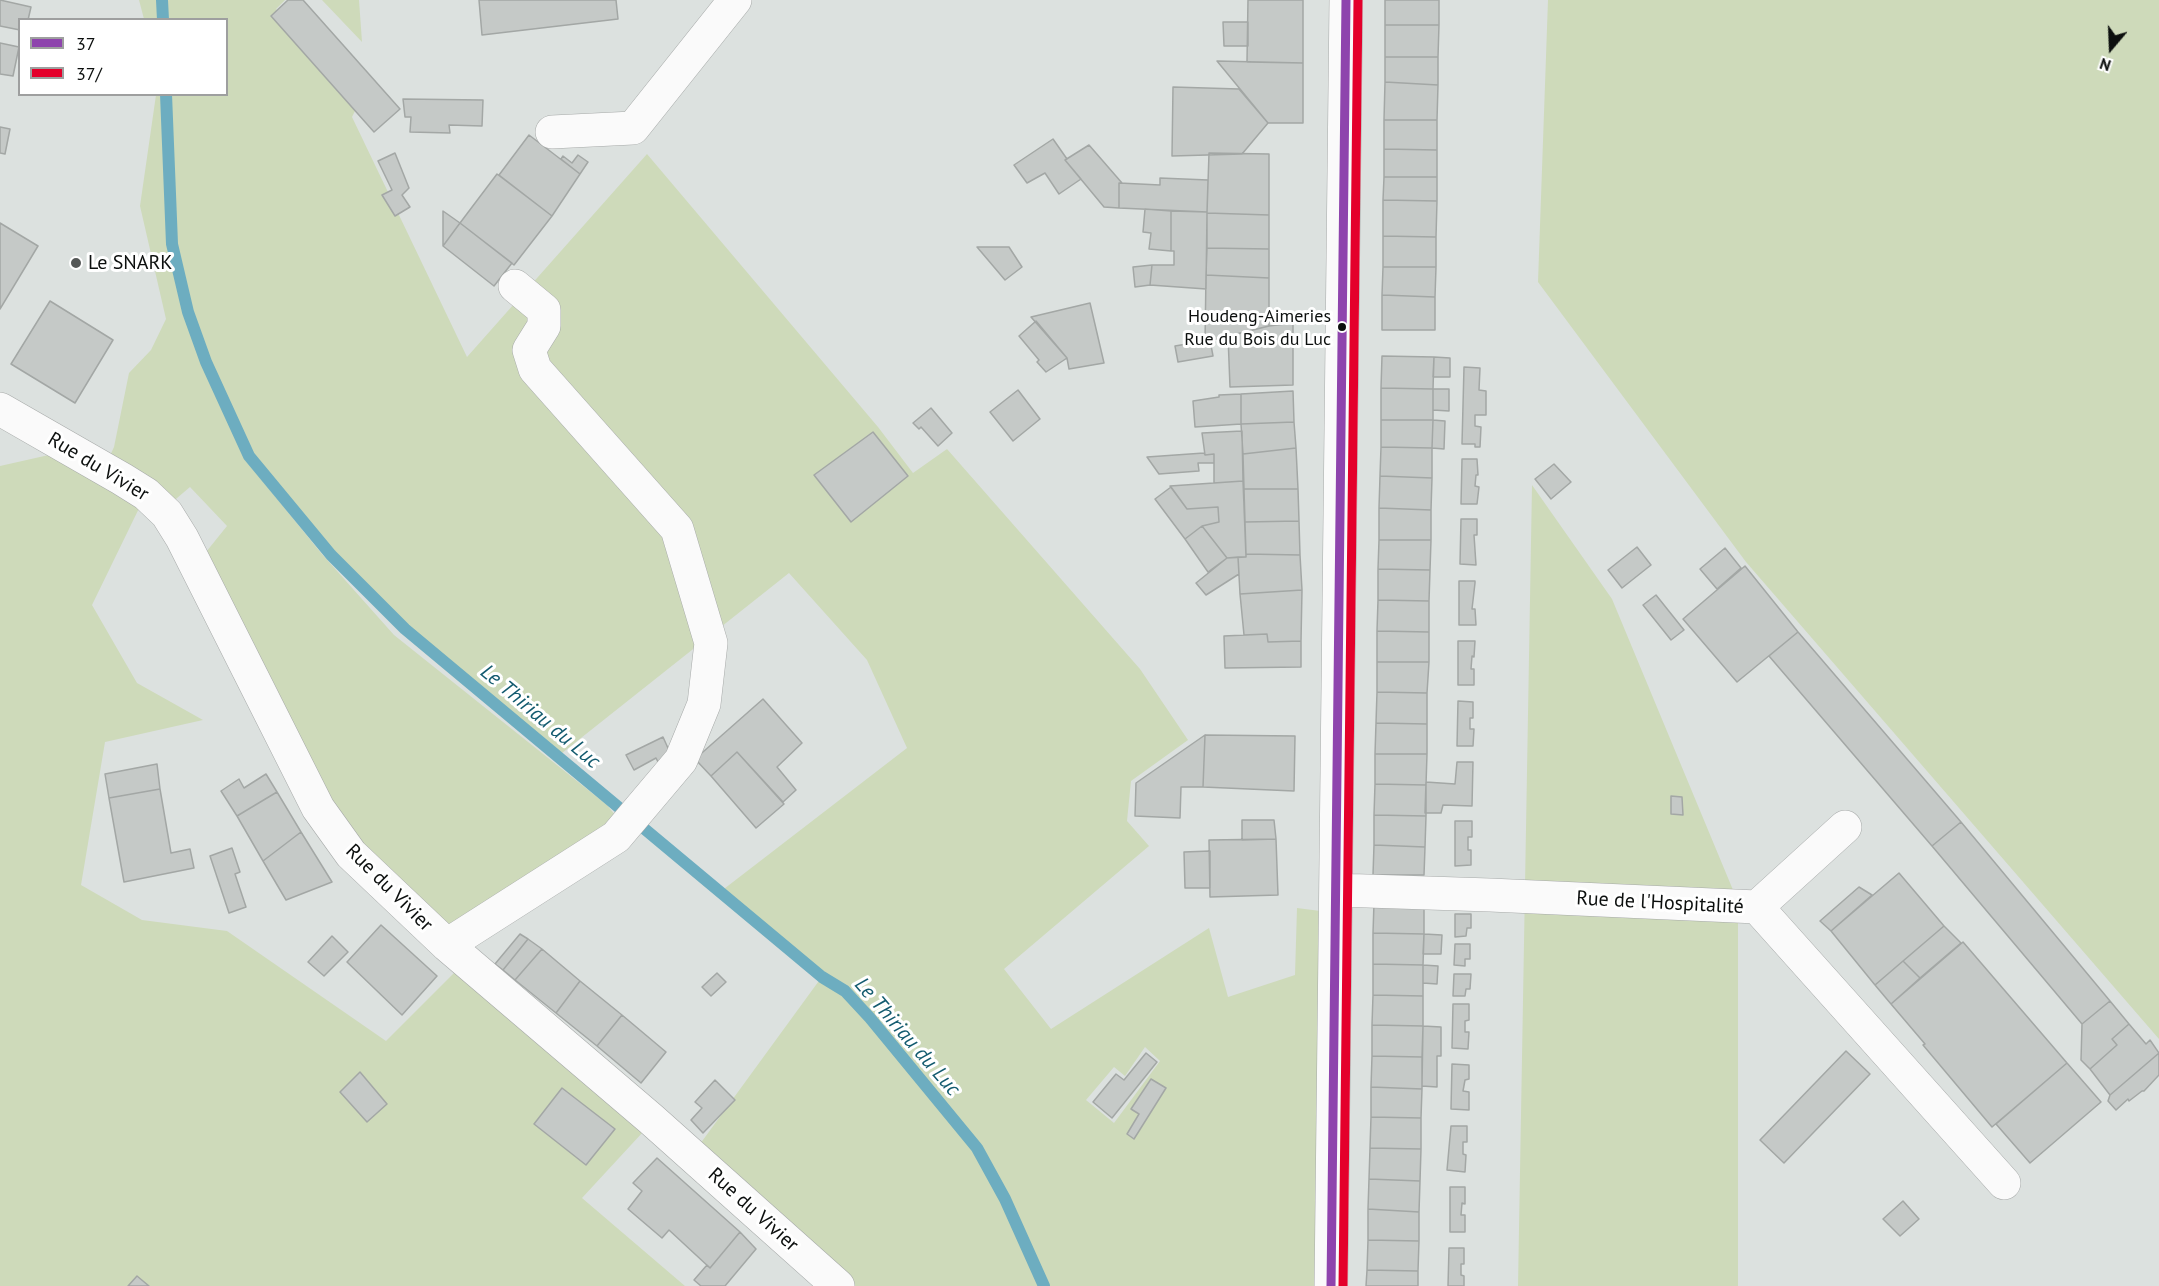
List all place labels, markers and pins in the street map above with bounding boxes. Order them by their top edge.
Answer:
place label: Le SNARK [88,251,173,275]
marker: Le SNARK [69,256,83,270]
place label: Houdeng-Aimeries Rue du Bois du Luc [1184,306,1331,348]
marker: Houdeng-Aimeries Rue du Bois du Luc [1336,321,1348,333]

